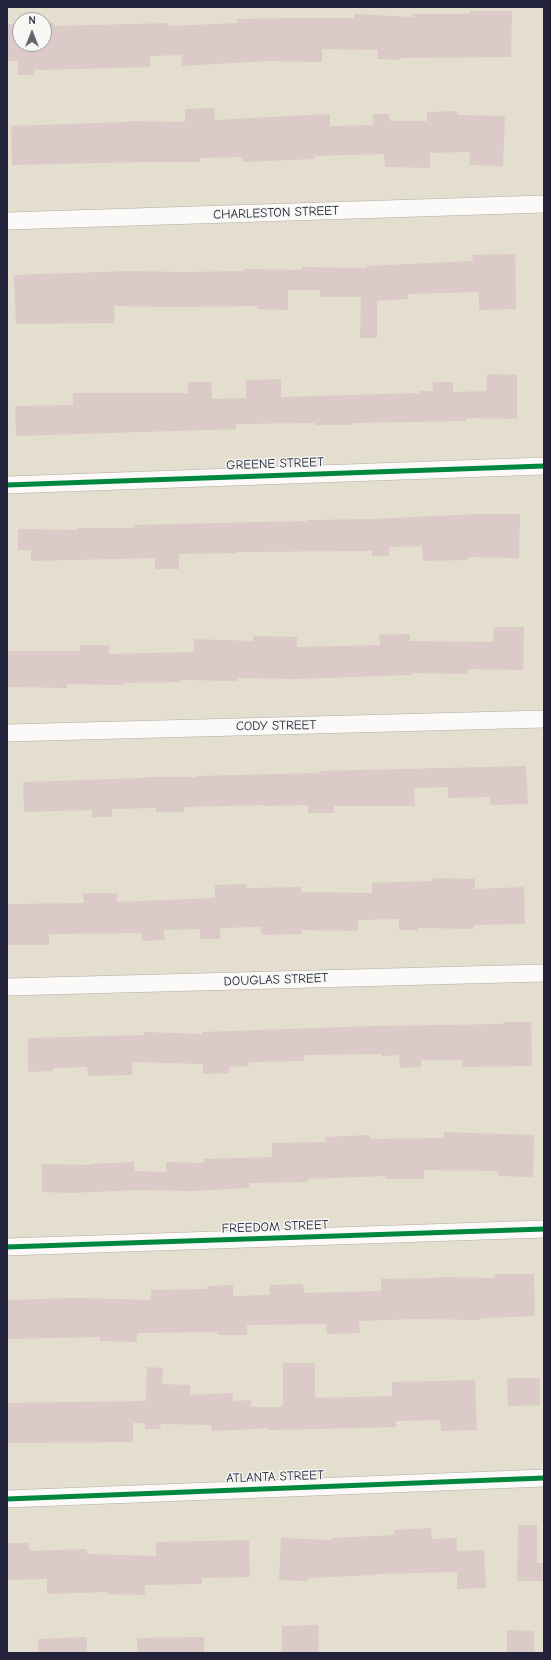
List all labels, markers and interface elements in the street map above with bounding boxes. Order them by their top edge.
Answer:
north arrow [12,12,52,52]
text: N [28,14,36,27]
street label: CHARLESTON STREET [213,203,339,223]
street label: GREENE STREET [226,455,324,473]
street label: CODY STREET [236,718,316,734]
street label: DOUGLAS STREET [223,970,329,990]
street label: FREEDOM STREET [221,1217,329,1237]
street label: ATLANTA STREET [226,1468,324,1486]

